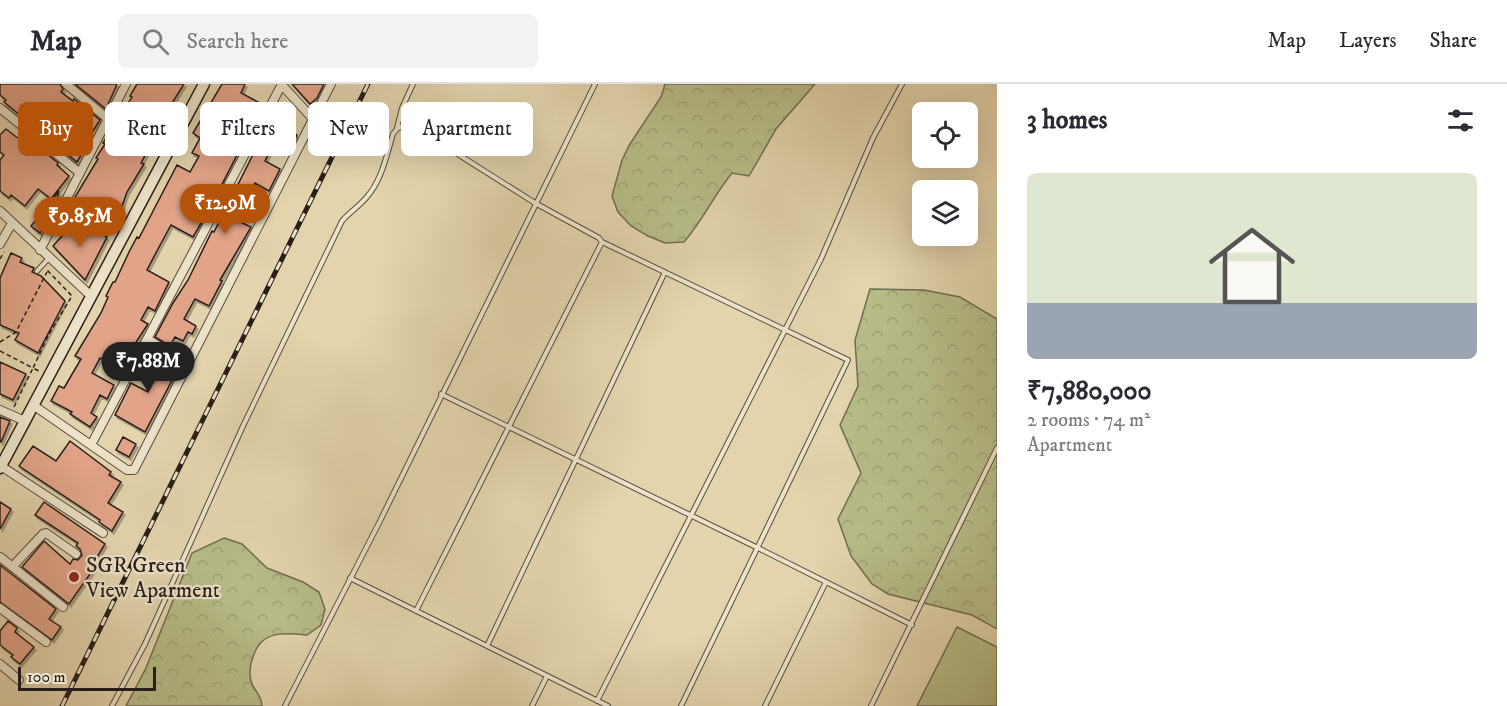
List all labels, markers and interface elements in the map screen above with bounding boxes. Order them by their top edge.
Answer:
search box [118,14,538,68]
text: Map [30,24,82,59]
icon: search [139,25,172,58]
text: Search here [187,28,288,55]
text: Map [1267,28,1306,54]
text: Layers [1339,28,1397,54]
text: Share [1430,28,1477,54]
chip: Buy [18,102,93,156]
chip: Rent [105,102,188,156]
chip: Filters [200,102,296,156]
chip: New [308,102,389,156]
chip: Apartment [401,102,533,156]
map controls [912,102,978,246]
button: locate [912,102,978,168]
text: 3 homes [1027,104,1107,137]
icon: filters [1444,104,1477,137]
button: layers [912,180,978,246]
pin: ₹12.9M [176,184,274,235]
text: ₹12.9M [194,191,256,216]
pin: ₹9.85M [31,197,129,248]
text: ₹9.85M [48,204,112,229]
icon: home [1198,212,1306,320]
pin: ₹7.88M [99,342,197,393]
text: ₹7.88M [116,349,180,374]
text: ₹7,880,000 [1027,375,1151,408]
text: 2 rooms · 74 m² [1027,408,1150,433]
text: Apartment [1027,433,1112,458]
place label: SGR Green View Aparment [85,552,220,604]
marker: SGR Green View Aparment [67,570,81,584]
scale bar [18,664,156,692]
text: 100 m [27,667,66,687]

